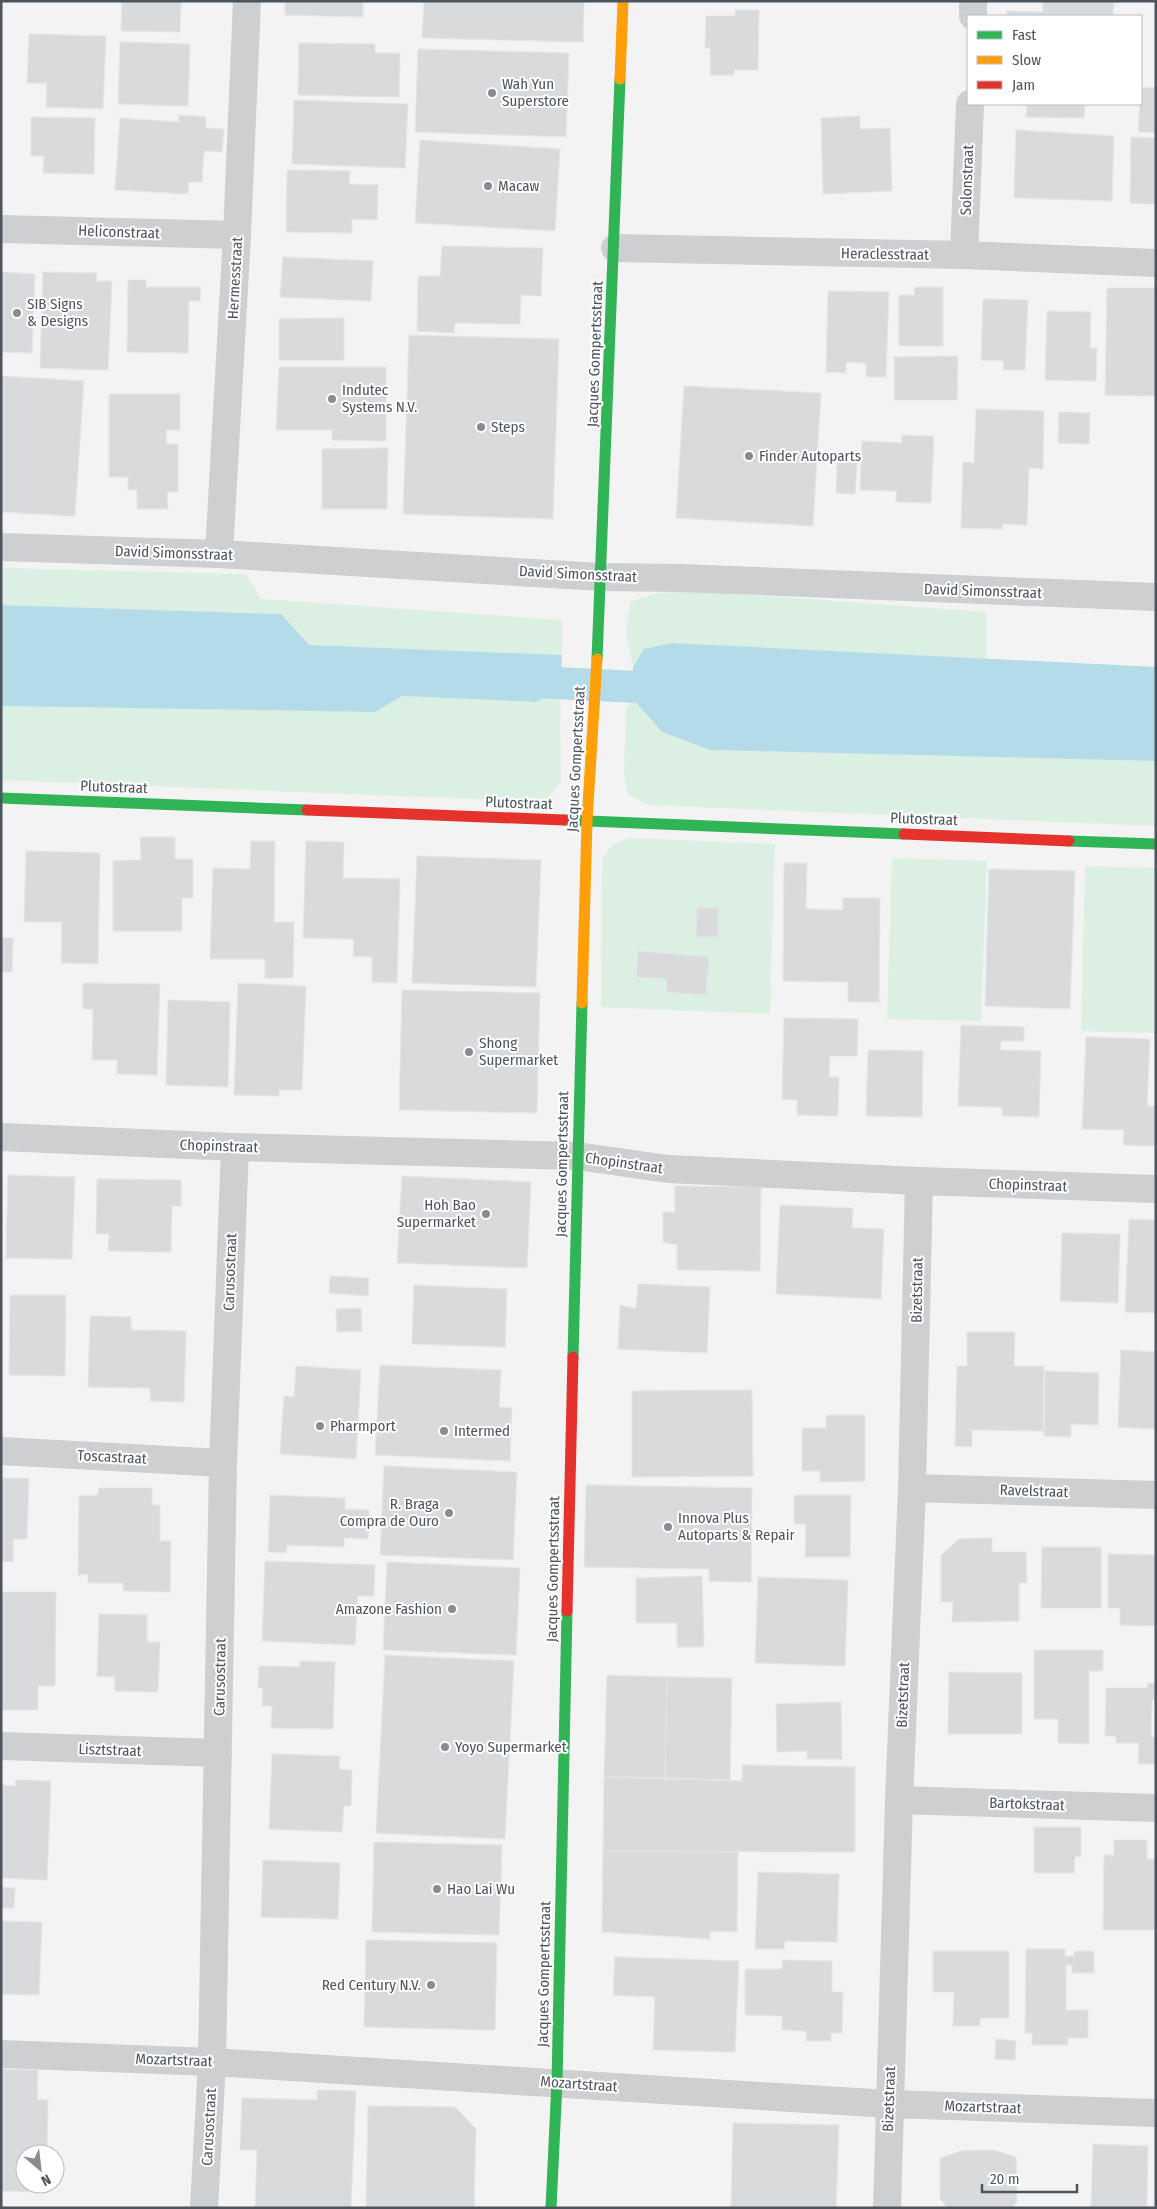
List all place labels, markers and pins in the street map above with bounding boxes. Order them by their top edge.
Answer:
place label: Wah Yun Superstore [502,75,569,110]
marker: Wah Yun Superstore [486,87,498,99]
place label: Macaw [498,177,540,195]
marker: Macaw [482,180,494,192]
place label: SIB Signs & Designs [27,295,88,330]
marker: SIB Signs & Designs [11,307,23,319]
place label: Indutec Systems N.V. [342,381,417,416]
marker: Indutec Systems N.V. [326,393,338,405]
place label: Steps [491,418,525,436]
marker: Steps [475,421,487,433]
place label: Finder Autoparts [759,447,861,465]
marker: Finder Autoparts [743,450,755,462]
place label: Shong Supermarket [479,1034,558,1069]
marker: Shong Supermarket [463,1046,475,1058]
place label: Hoh Bao Supermarket [397,1196,476,1231]
marker: Hoh Bao Supermarket [480,1208,492,1220]
place label: Pharmport [330,1417,396,1435]
marker: Pharmport [314,1420,326,1432]
place label: Intermed [454,1422,510,1440]
marker: Intermed [438,1425,450,1437]
place label: R. Braga Compra de Ouro [340,1495,439,1530]
marker: R. Braga Compra de Ouro [443,1507,455,1519]
place label: Innova Plus Autoparts & Repair [678,1509,795,1544]
marker: Innova Plus Autoparts & Repair [662,1521,674,1533]
place label: Amazone Fashion [336,1600,442,1618]
marker: Amazone Fashion [446,1603,458,1615]
place label: Yoyo Supermarket [455,1738,567,1756]
marker: Yoyo Supermarket [439,1741,451,1753]
place label: Hao Lai Wu [447,1880,515,1898]
marker: Hao Lai Wu [431,1883,443,1895]
place label: Red Century N.V. [322,1976,421,1994]
marker: Red Century N.V. [425,1979,437,1991]

